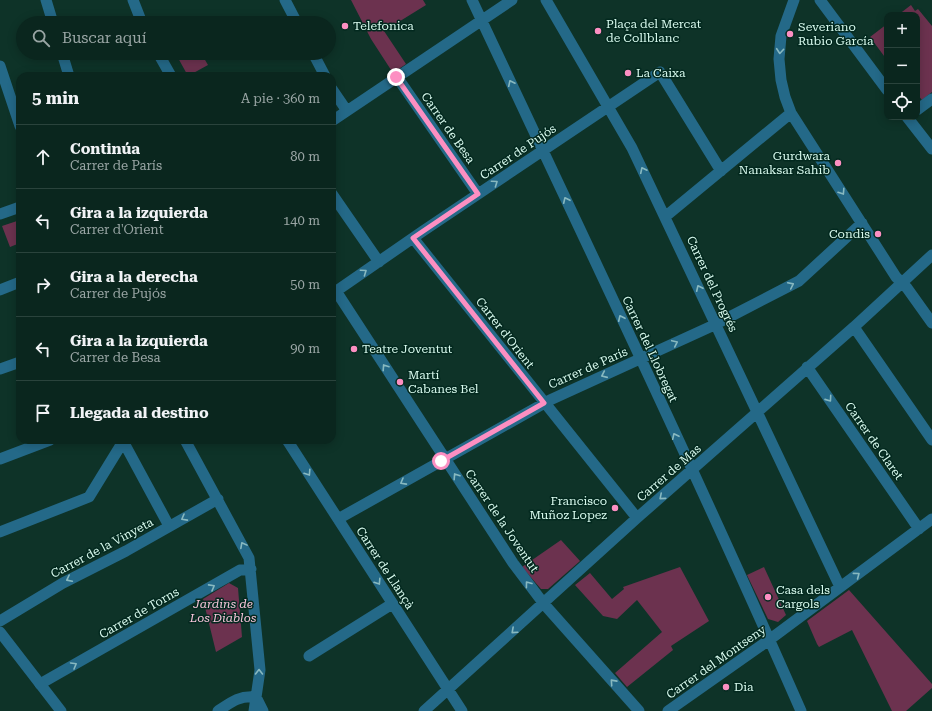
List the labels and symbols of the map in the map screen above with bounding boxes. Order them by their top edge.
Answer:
place label: Plaça del Mercat de Collblanc [606,17,702,45]
place label: Telefonica [353,19,414,33]
place label: Severiano Rubio García [798,20,874,48]
marker: Telefonica [340,21,350,31]
marker: Plaça del Mercat de Collblanc [593,26,603,36]
marker: Severiano Rubio García [785,29,795,39]
one-way arrow [776,48,785,54]
place label: La Caixa [636,66,686,80]
route end [387,68,405,86]
marker: La Caixa [623,68,633,78]
one-way arrow [508,79,516,87]
street label: Carrer de Besa [418,90,478,167]
street label: Carrer de Pujós [477,121,559,183]
place label: Gurdwara Nanaksar Sahib [739,149,830,177]
marker: Gurdwara Nanaksar Sahib [833,158,843,168]
one-way arrow [640,167,648,175]
one-way arrow [490,181,497,188]
one-way arrow [838,188,845,195]
one-way arrow [563,197,571,204]
place label: Condis [829,227,870,241]
marker: Condis [873,229,883,239]
street label: Carrer del Progrés [684,234,740,334]
one-way arrow [360,269,367,277]
one-way arrow [787,282,795,290]
one-way arrow [696,284,704,292]
street label: Carrer del Llobregat [619,294,681,405]
street label: Carrer d'Orient [473,295,537,372]
one-way arrow [618,315,626,323]
one-way arrow [671,340,678,348]
place label: Teatre Joventut [362,342,453,356]
marker: Teatre Joventut [349,344,359,354]
street label: Carrer de París [546,344,630,392]
one-way arrow [382,364,390,371]
place label: Martí Cabanes Bel [408,368,479,396]
one-way arrow [601,370,608,378]
marker: Martí Cabanes Bel [395,377,405,387]
one-way arrow [824,395,831,402]
street label: Carrer de Claret [842,400,906,483]
one-way arrow [672,433,680,441]
street label: Carrer de Mas [634,441,704,505]
route start [432,452,450,470]
street label: Carrer de la Joventut [462,467,542,576]
one-way arrow [303,469,310,476]
one-way arrow [453,473,461,480]
one-way arrow [400,478,407,485]
one-way arrow [660,492,667,499]
place label: Francisco Muñoz Lopez [529,494,607,522]
marker: Francisco Muñoz Lopez [610,503,620,513]
one-way arrow [181,514,188,521]
street label: Carrer de la Vinyeta [48,515,156,581]
street label: Carrer de Llançà [353,524,417,612]
one-way arrow [240,541,247,549]
one-way arrow [852,572,859,579]
one-way arrow [66,575,73,582]
one-way arrow [373,578,381,585]
one-way arrow [526,581,533,588]
place label: Casa dels Cargols [776,583,830,611]
street label: Carrer de Torns [97,584,182,641]
one-way arrow [207,584,215,591]
marker: Casa dels Cargols [763,592,773,602]
park label: Jardins de Los Diablos [189,597,257,625]
street label: Carrer del Montseny [664,622,769,702]
one-way arrow [511,626,519,634]
one-way arrow [70,662,77,669]
one-way arrow [255,669,263,675]
one-way arrow [611,679,618,687]
place label: Dia [734,680,754,694]
marker: Dia [721,682,731,692]

